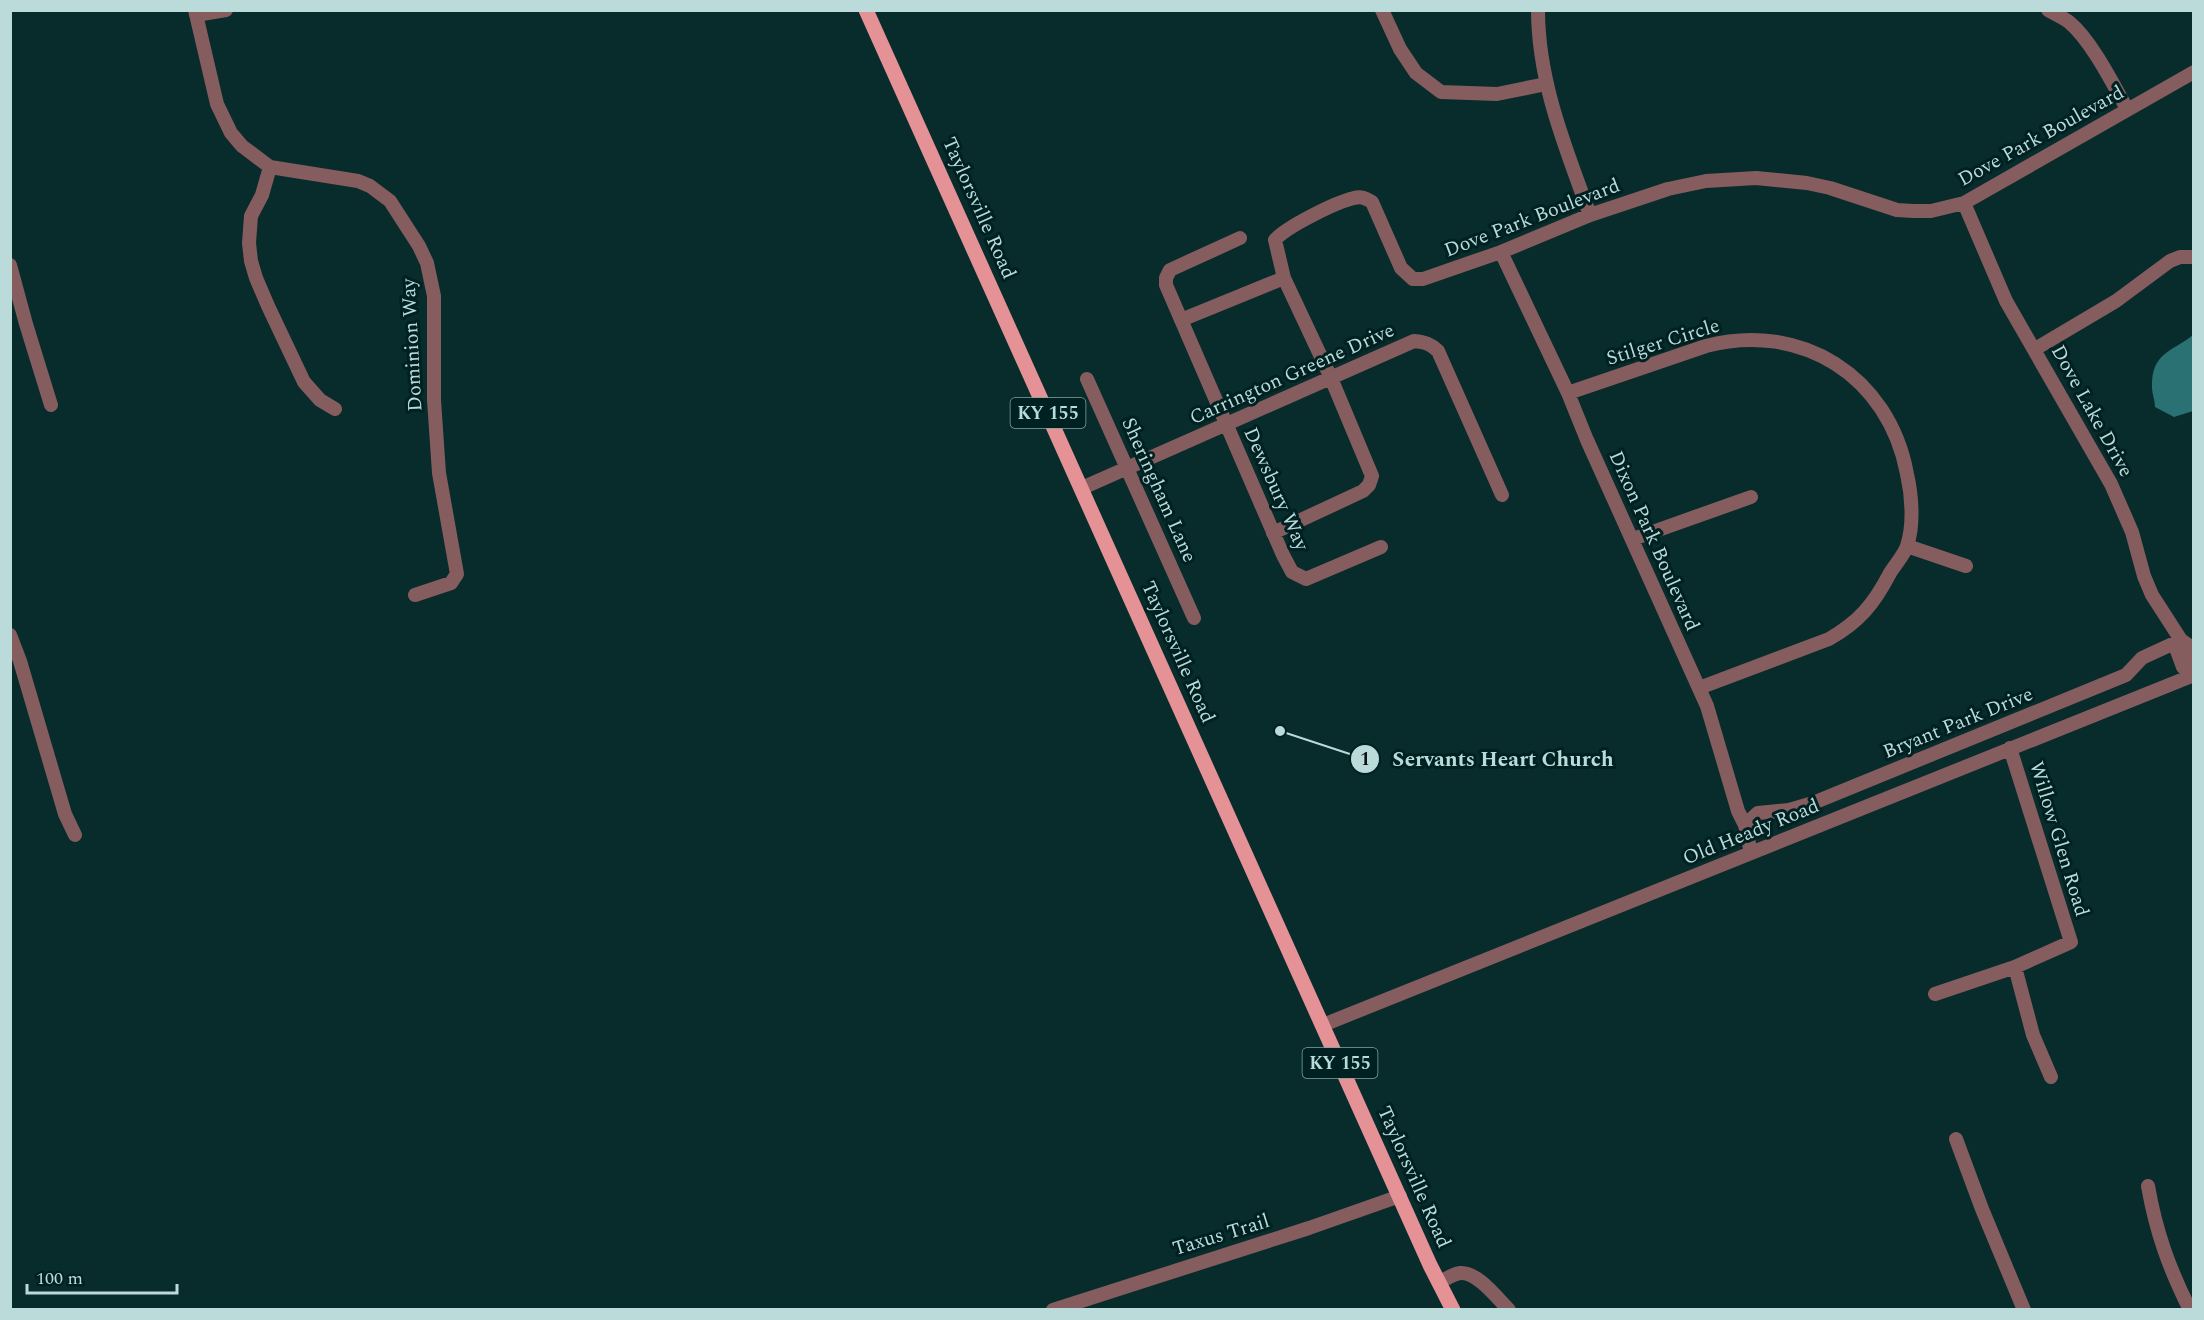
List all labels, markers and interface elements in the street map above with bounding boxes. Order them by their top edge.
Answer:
street label: Dove Park Boulevard [1952,78,2130,194]
street label: Taylorsville Road [934,132,1024,284]
street label: Dove Park Boulevard [1440,171,1624,265]
street label: Dominion Way [393,276,430,412]
street label: Stilger Circle [1603,311,1723,373]
street label: Carrington Greene Drive [1185,315,1399,433]
street label: Dove Lake Drive [2043,339,2141,483]
road number: KY 155 [1010,398,1086,428]
street label: Sheringham Lane [1114,413,1204,567]
street label: Dewsbury Way [1235,423,1317,557]
street label: Dixon Park Boulevard [1601,446,1707,636]
street label: Taylorsville Road [1133,576,1223,728]
street label: Bryant Park Drive [1878,679,2038,767]
callout: Servants Heart Church [1350,739,1625,778]
text: Servants Heart Church [1392,744,1614,776]
text: 1 [1360,746,1370,773]
street label: Willow Glen Road [2021,758,2097,920]
street label: Old Heady Road [1678,791,1824,873]
road number: KY 155 [1302,1048,1378,1078]
street label: Taylorsville Road [1369,1101,1459,1253]
street label: Taxus Trail [1169,1206,1273,1264]
scale bar [27,1257,177,1295]
text: 100 m [36,1265,83,1292]

